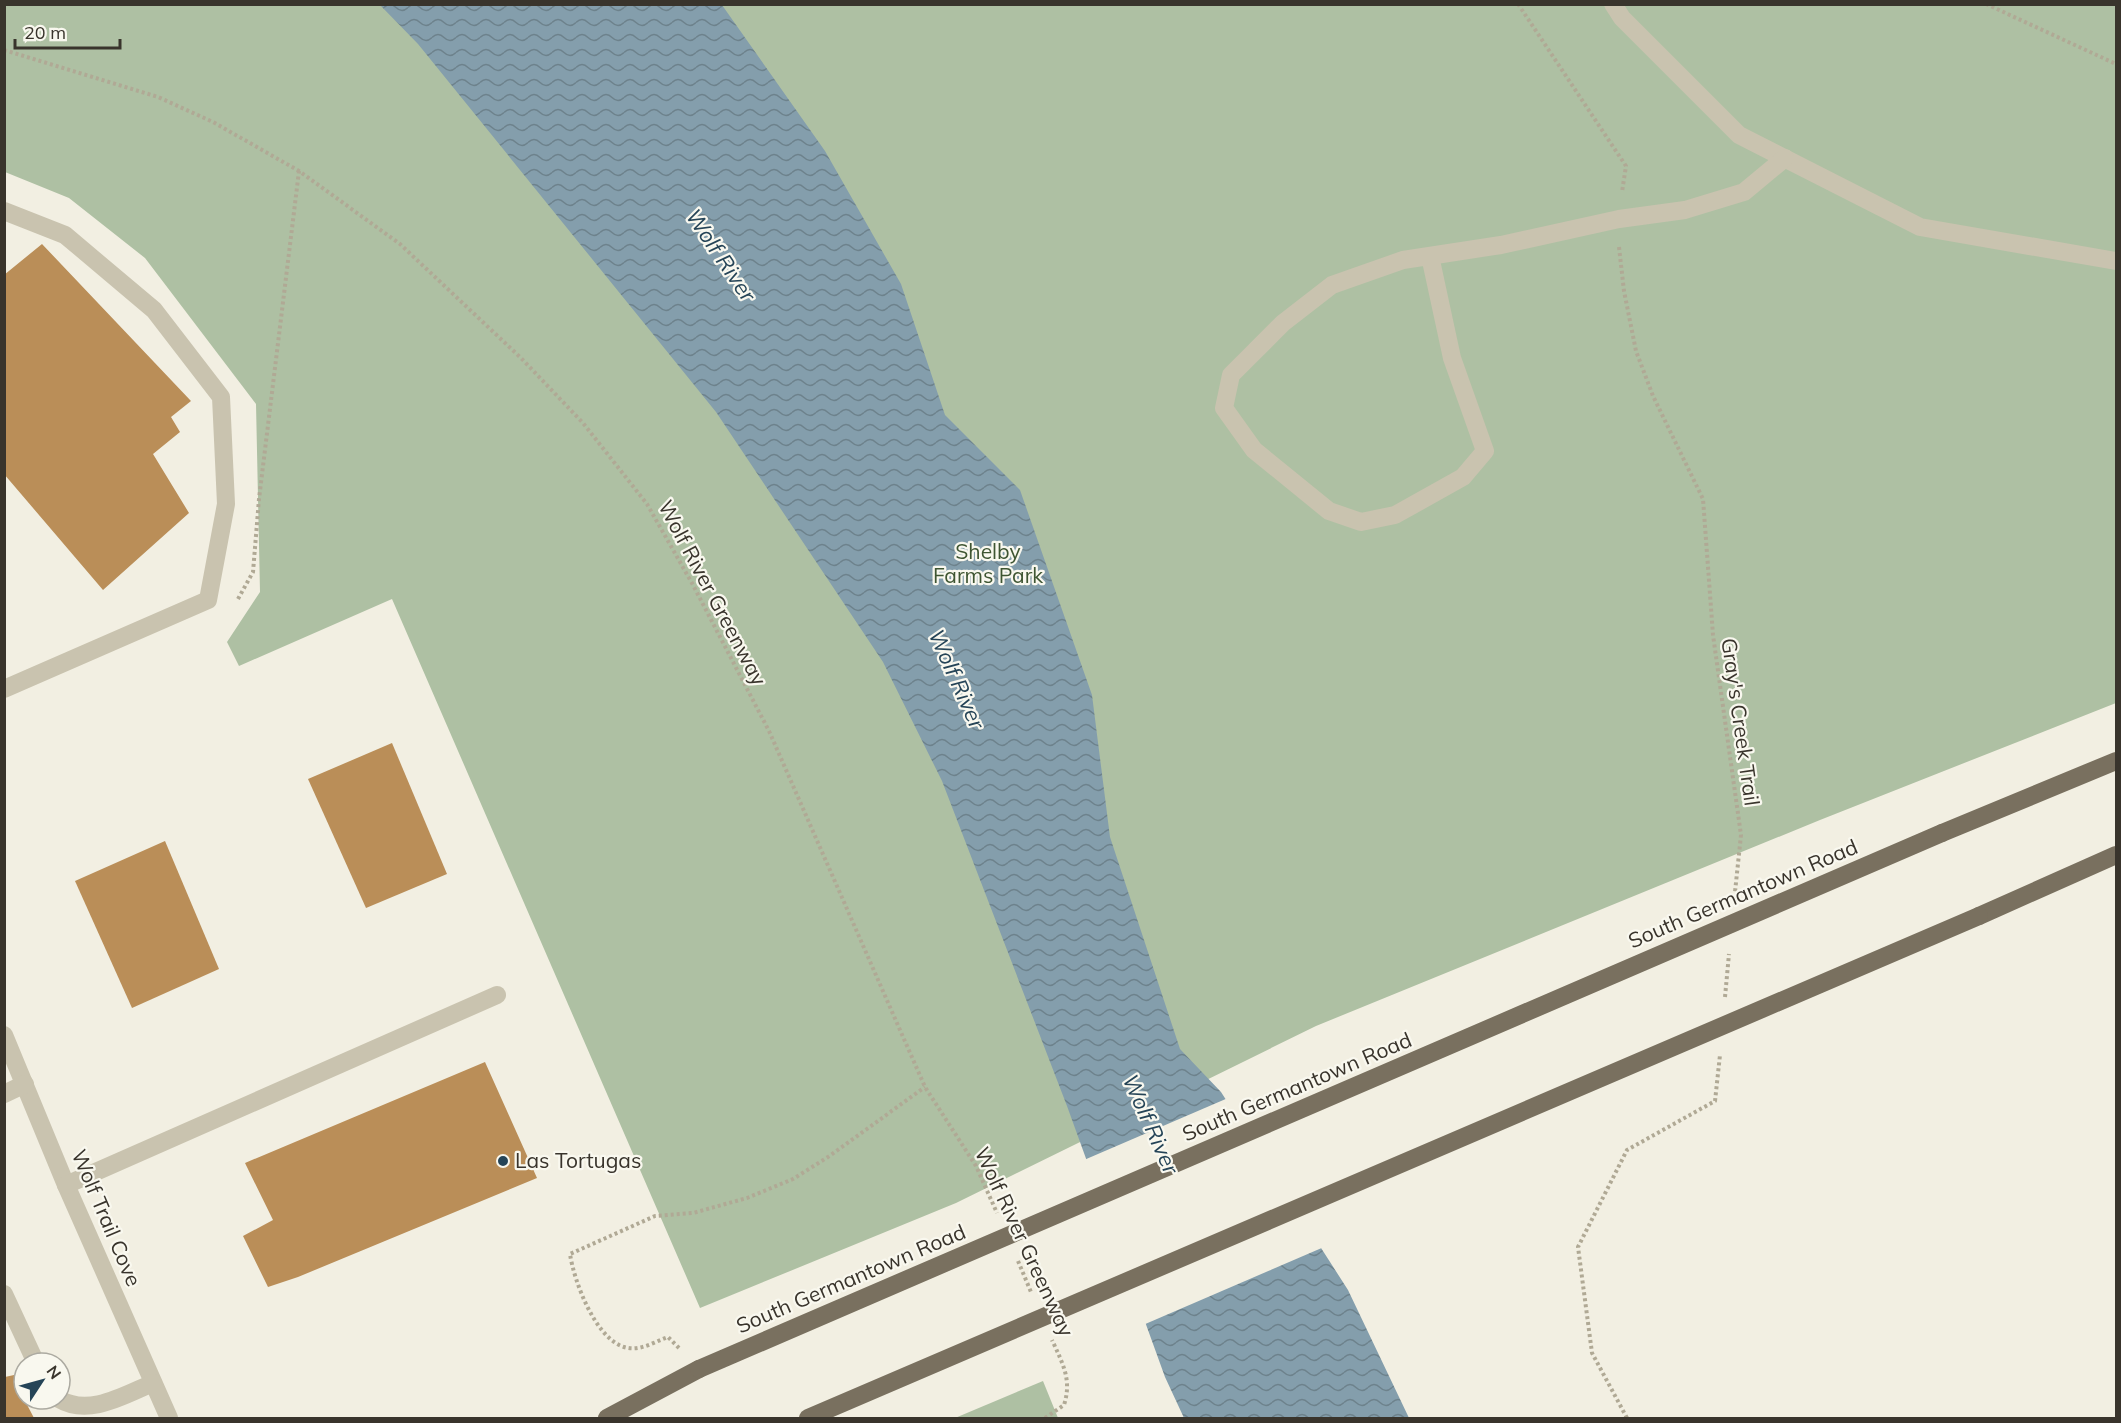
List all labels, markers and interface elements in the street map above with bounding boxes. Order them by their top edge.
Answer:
scale bar [15,12,120,50]
text: 20 m [24,21,66,44]
water label: Wolf River [680,203,763,308]
street label: Wolf River Greenway [653,495,773,690]
park label: Shelby Farms Park [933,538,1043,588]
water label: Wolf River [923,625,992,734]
street label: Gray's Creek Trail [1716,636,1766,807]
street label: South Germantown Road [1624,833,1861,953]
street label: South Germantown Road [1178,1026,1415,1146]
water label: Wolf River [1117,1070,1186,1179]
street label: Wolf River Greenway [970,1143,1080,1341]
street label: Wolf Trail Cove [66,1145,147,1290]
place label: Las Tortugas [515,1147,641,1173]
marker: Las Tortugas [496,1154,510,1168]
street label: South Germantown Road [732,1218,969,1338]
north arrow [12,1351,72,1411]
text: N [42,1361,66,1383]

